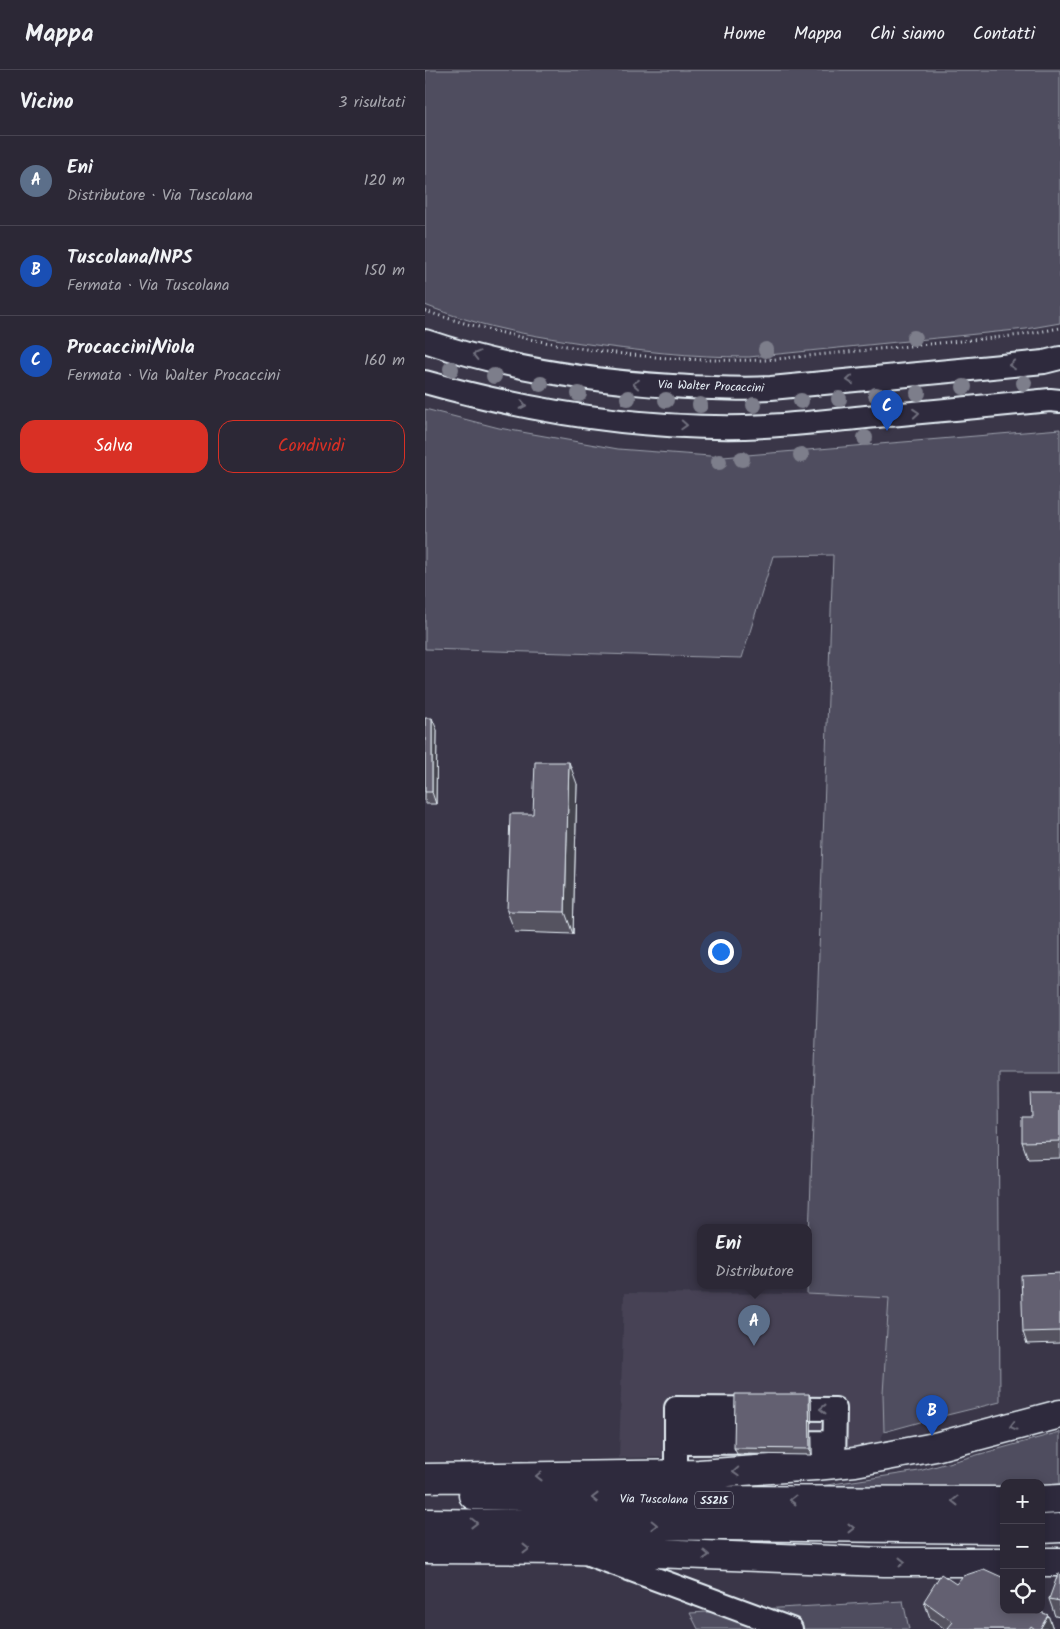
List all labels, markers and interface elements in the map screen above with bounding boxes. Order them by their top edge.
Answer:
text: Mappa [25,15,93,54]
text: Home [723,20,766,49]
text: Mappa [794,20,842,49]
text: Chi siamo [870,20,945,49]
text: Contatti [973,20,1035,49]
text: Vicino [20,86,74,119]
text: 3 risultati [338,90,405,115]
text: Eni [67,153,93,183]
text: A [31,168,41,193]
text: 120 m [364,168,405,193]
text: Distributore · Via Tuscolana [67,183,253,208]
text: Tuscolana/INPS [67,243,193,273]
text: B [31,258,41,283]
text: 150 m [364,258,405,283]
text: Fermata · Via Tuscolana [67,273,230,298]
text: Procaccini/Viola [67,333,195,363]
text: C [31,348,41,373]
text: 160 m [364,348,405,373]
one-way arrow [471,350,480,361]
one-way arrow [1008,359,1016,370]
text: Fermata · Via Walter Procaccini [67,363,280,388]
street label: Via Walter Procaccini [658,375,765,398]
one-way arrow [846,375,854,386]
one-way arrow [631,378,639,389]
pin: C [871,390,903,431]
one-way arrow [519,400,528,410]
one-way arrow [913,408,921,419]
button: Salva [20,420,208,473]
button: Condividi [218,420,405,473]
one-way arrow [681,420,689,431]
your location [708,939,734,965]
popup [697,1224,812,1289]
text: Eni [715,1229,741,1259]
text: Distributore [715,1259,794,1284]
pin: A [738,1305,770,1346]
pin: B [916,1395,948,1436]
one-way arrow [819,1404,827,1414]
one-way arrow [1009,1421,1017,1431]
one-way arrow [732,1466,740,1477]
one-way arrow [535,1471,542,1481]
map controls [1000,1479,1045,1614]
button: + [1000,1479,1045,1524]
street label: Via Tuscolana [620,1489,689,1510]
road number: SS215 [695,1492,733,1508]
one-way arrow [591,1493,598,1503]
one-way arrow [788,1495,796,1505]
one-way arrow [951,1496,958,1506]
one-way arrow [470,1518,478,1528]
one-way arrow [650,1520,658,1530]
one-way arrow [848,1523,855,1533]
button: − [1000,1524,1045,1569]
one-way arrow [522,1544,530,1555]
one-way arrow [702,1550,710,1561]
one-way arrow [899,1557,907,1567]
button: locate [1000,1569,1045,1614]

